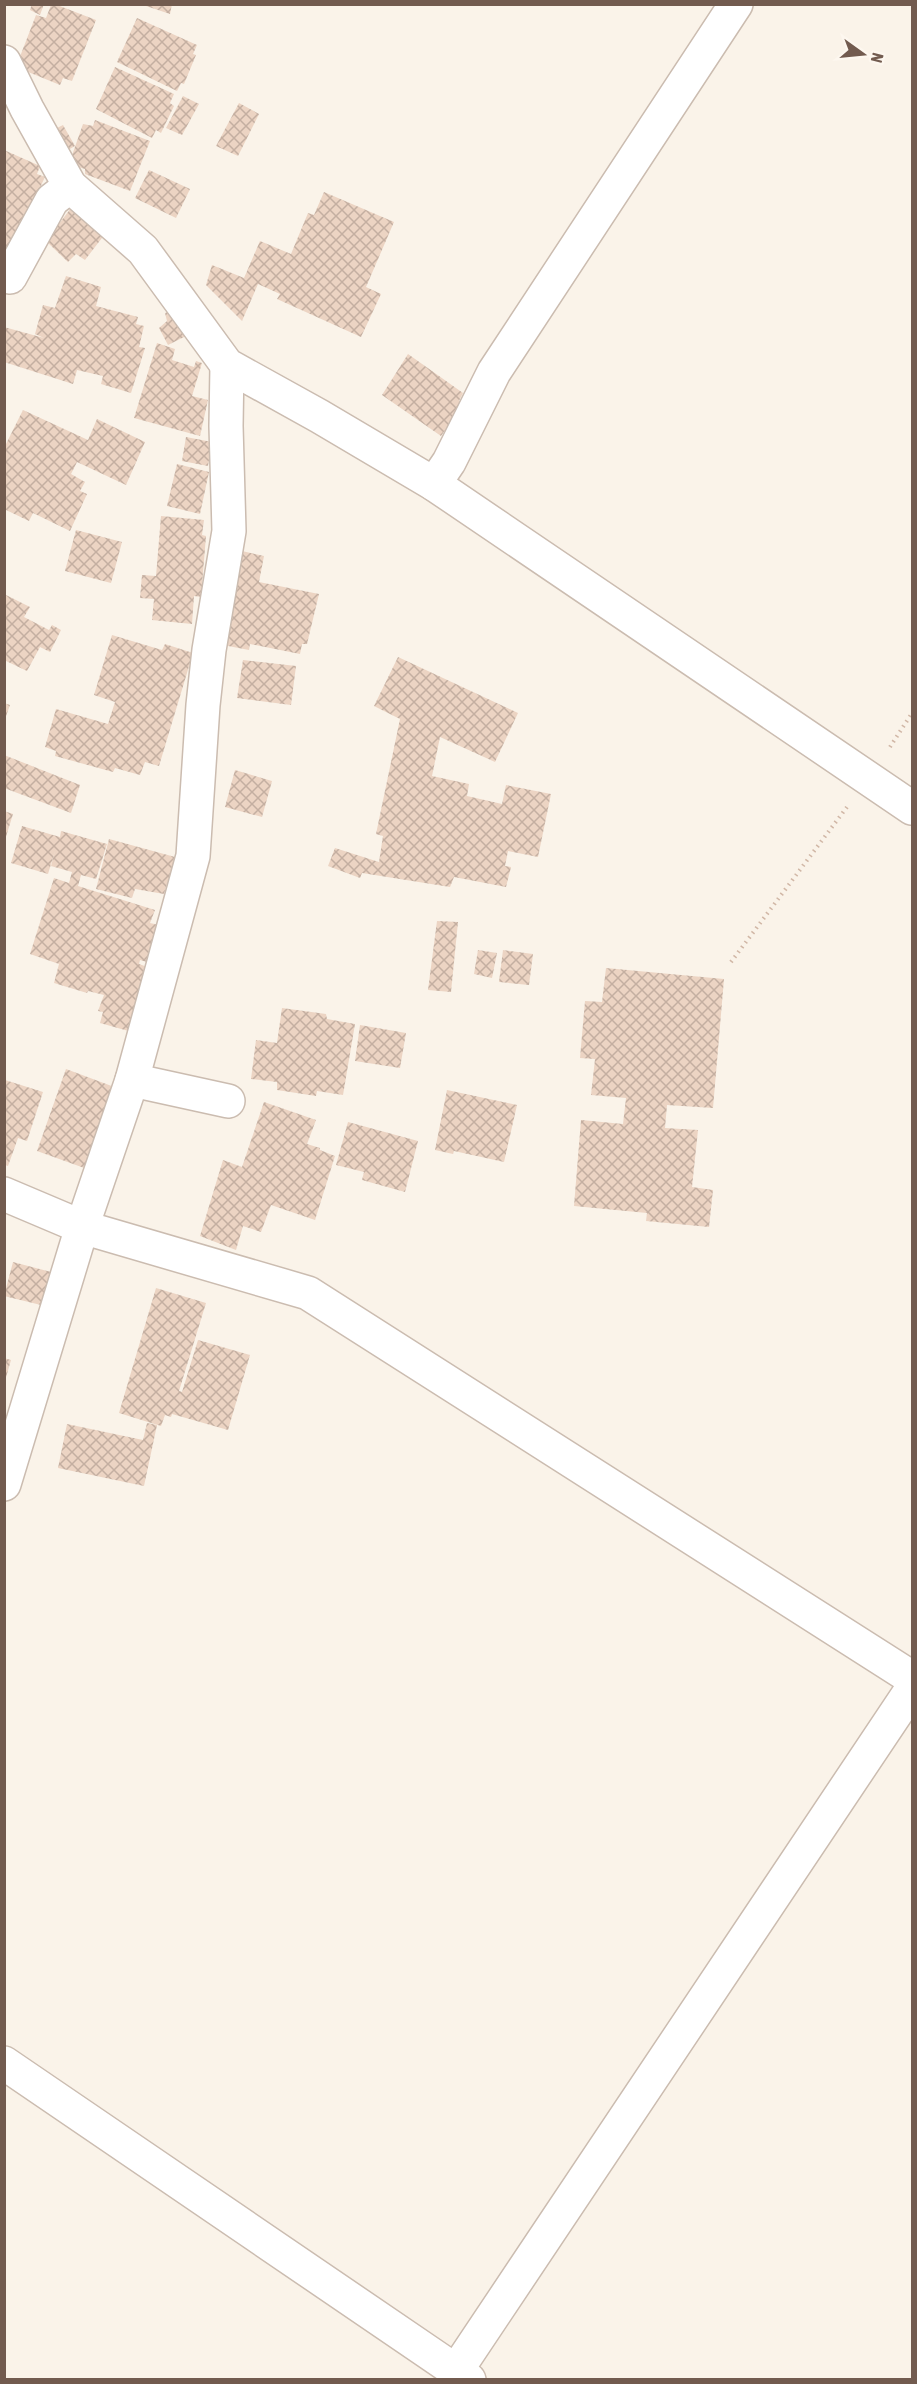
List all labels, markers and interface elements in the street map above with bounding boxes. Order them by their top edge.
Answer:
north arrow [833,24,893,84]
text: N [868,51,887,65]

